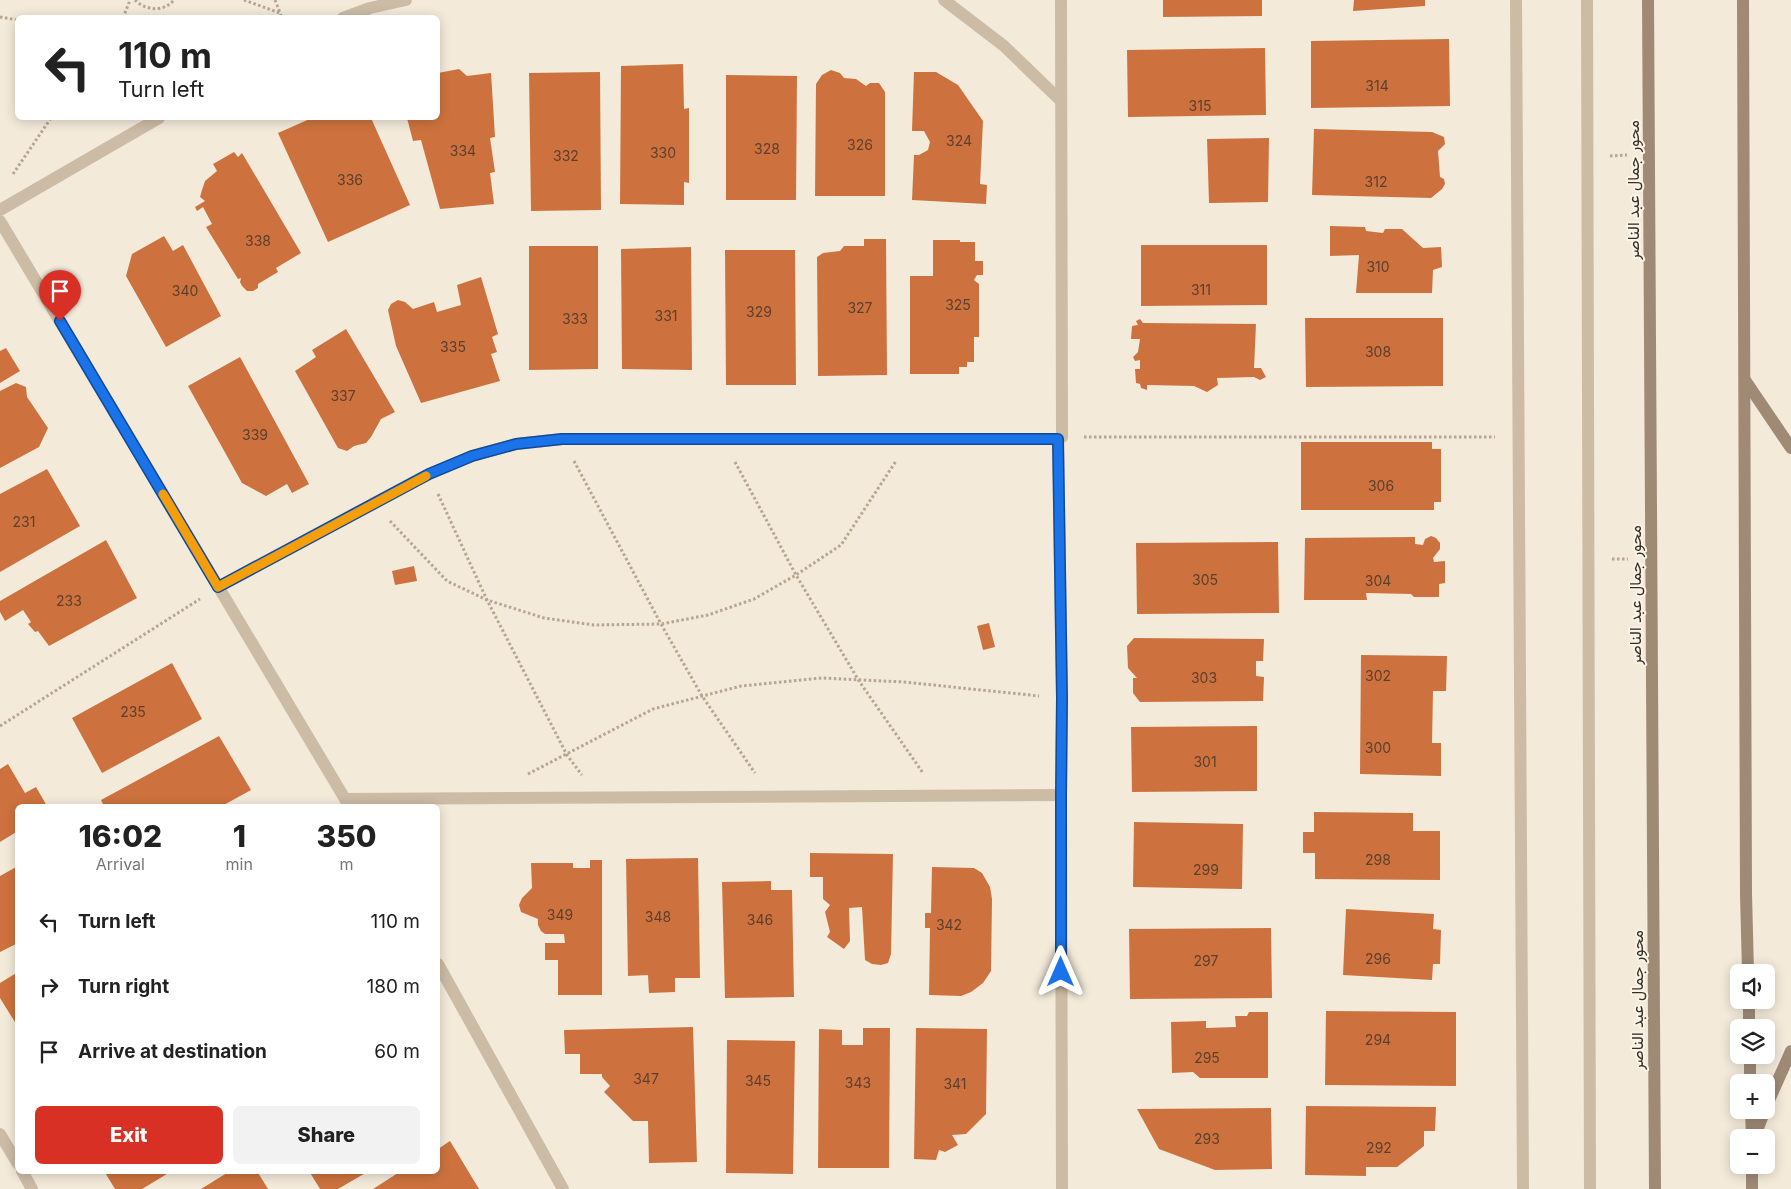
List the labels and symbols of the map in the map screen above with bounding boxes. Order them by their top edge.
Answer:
house number: 314 [1365,77,1389,94]
house number: 315 [1189,97,1211,114]
street label: محور جمال عبد الناصر [1623,120,1644,261]
house number: 324 [946,132,972,149]
house number: 326 [847,136,873,153]
house number: 328 [754,140,780,157]
house number: 334 [450,142,476,159]
house number: 330 [650,144,676,161]
house number: 332 [553,147,579,164]
house number: 336 [337,171,363,188]
house number: 312 [1365,173,1387,190]
house number: 338 [245,232,271,249]
house number: 310 [1366,258,1390,275]
pin [39,270,81,321]
house number: 311 [1191,281,1211,298]
house number: 340 [172,282,198,299]
house number: 325 [945,296,971,313]
house number: 327 [847,299,873,316]
house number: 329 [746,303,772,320]
house number: 331 [655,307,678,324]
house number: 333 [562,310,588,327]
house number: 335 [440,338,466,355]
house number: 308 [1365,343,1391,360]
house number: 337 [330,387,356,404]
house number: 339 [242,426,268,443]
house number: 306 [1368,477,1394,494]
house number: 231 [13,513,35,530]
street label: محور جمال عبد الناصر [1625,525,1646,666]
house number: 305 [1192,571,1218,588]
house number: 304 [1365,572,1391,589]
house number: 233 [56,592,82,609]
house number: 302 [1365,667,1391,684]
house number: 303 [1191,669,1217,686]
house number: 235 [120,703,146,720]
house number: 300 [1365,739,1391,756]
house number: 301 [1193,753,1217,770]
house number: 298 [1365,851,1391,868]
house number: 299 [1193,861,1219,878]
house number: 349 [547,906,573,923]
house number: 348 [645,908,671,925]
house number: 346 [747,911,773,928]
house number: 342 [936,916,962,933]
street label: محور جمال عبد الناصر [1627,930,1648,1071]
position arrow [1034,945,1086,997]
house number: 296 [1365,950,1391,967]
house number: 297 [1194,952,1219,969]
house number: 294 [1365,1031,1391,1048]
house number: 295 [1194,1049,1220,1066]
house number: 347 [633,1070,659,1087]
house number: 345 [745,1072,771,1089]
house number: 343 [845,1074,871,1091]
house number: 341 [943,1075,967,1092]
house number: 293 [1194,1130,1220,1147]
house number: 292 [1366,1139,1392,1156]

